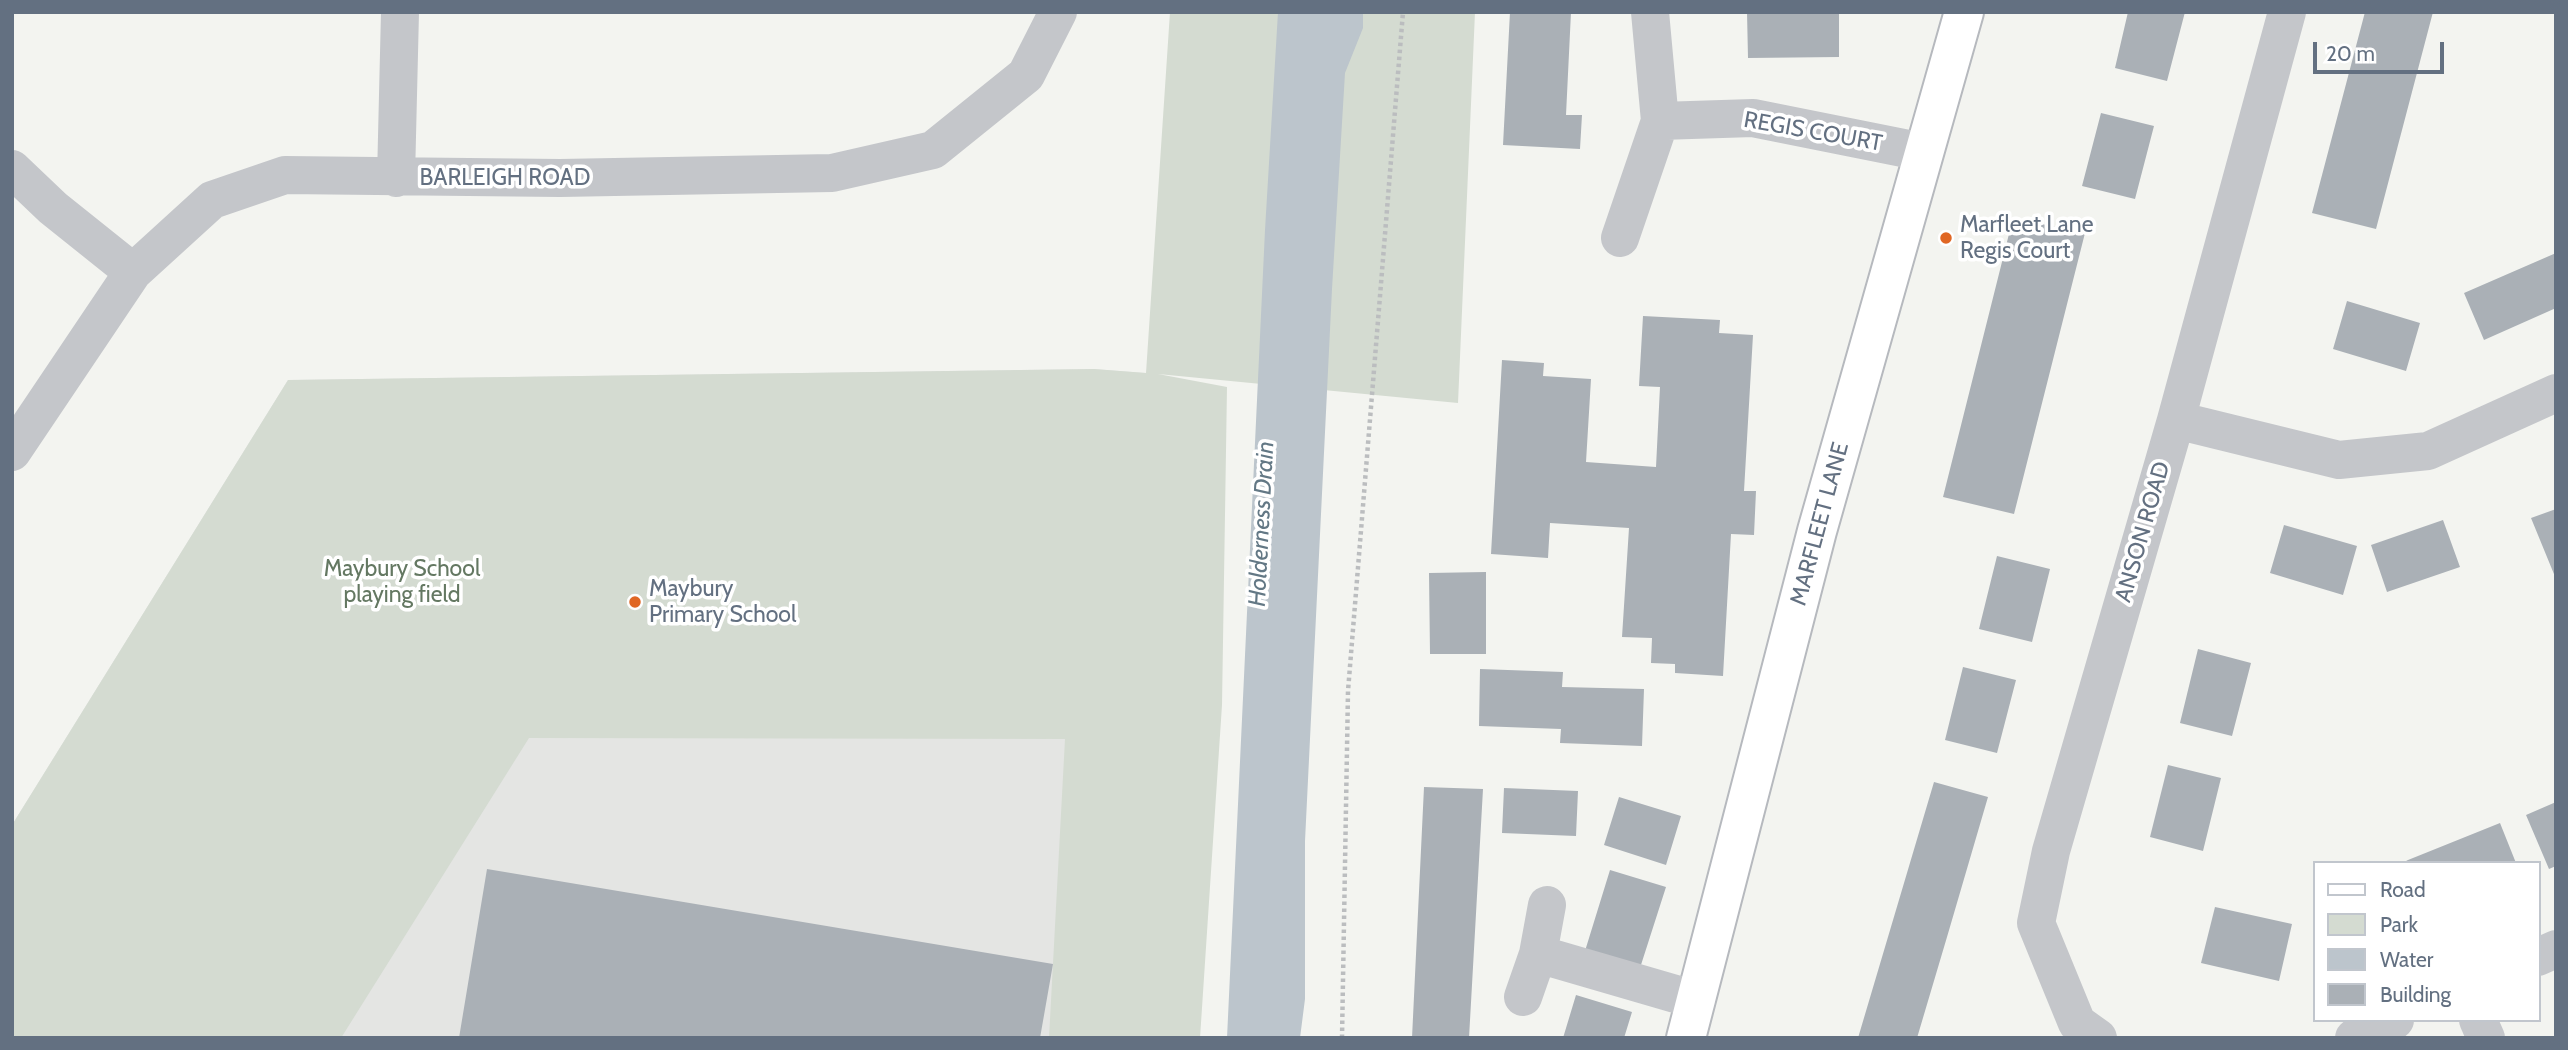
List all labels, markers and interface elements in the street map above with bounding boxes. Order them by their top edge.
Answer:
scale bar [2316,28,2447,72]
text: 20 m [2326,41,2375,66]
street label: REGIS COURT [1742,106,1884,158]
street label: BARLEIGH ROAD [420,164,590,192]
place label: Marfleet Lane Regis Court [1960,211,2093,265]
marker: Marfleet Lane Regis Court [1938,230,1954,246]
street label: MARFLEET LANE [1785,439,1855,609]
water label: Holderness Drain [1243,441,1281,607]
street label: ANSON ROAD [2110,458,2176,606]
park label: Maybury School playing field [324,555,480,609]
place label: Maybury Primary School [649,575,796,629]
marker: Maybury Primary School [627,594,643,610]
legend [2312,861,2540,1022]
text: Road [2380,877,2426,902]
text: Park [2380,912,2418,937]
text: Water [2380,947,2433,972]
text: Building [2380,982,2451,1007]

